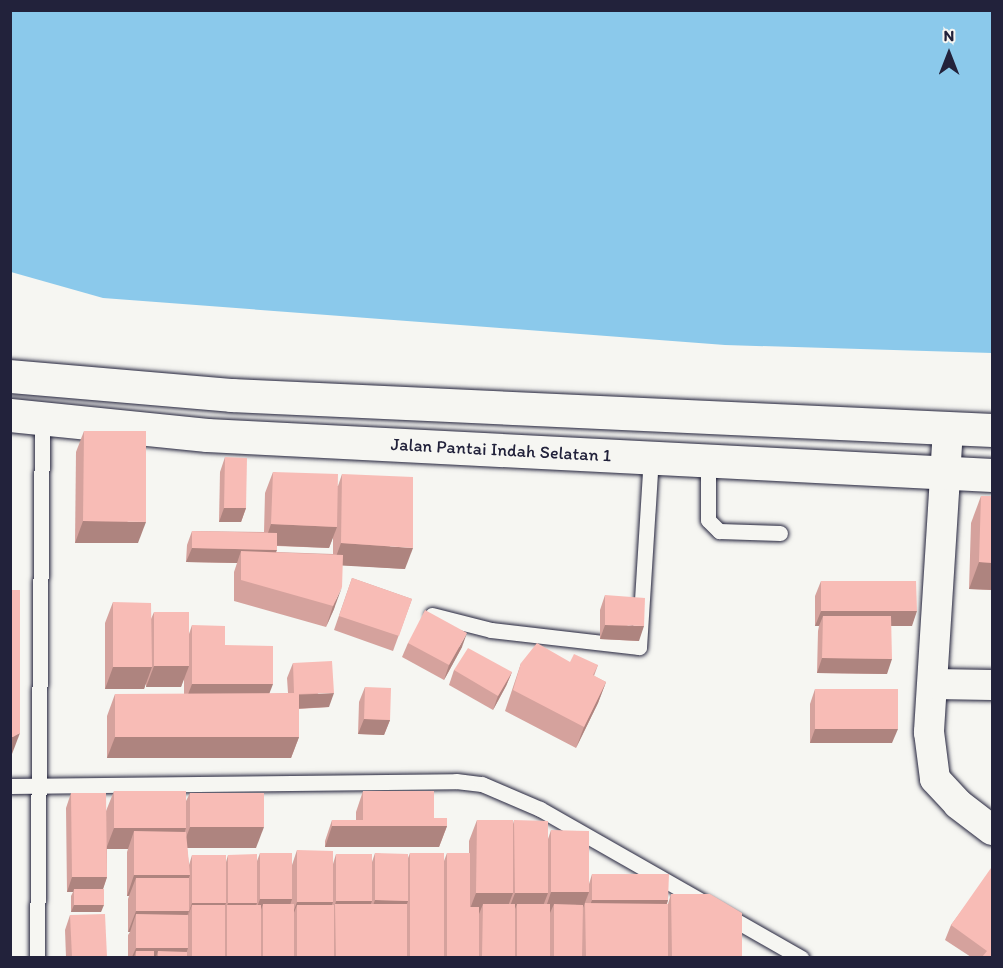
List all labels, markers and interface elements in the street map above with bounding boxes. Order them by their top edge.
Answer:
north arrow [919,24,979,84]
text: N [944,26,954,45]
street label: Jalan Pantai Indah Selatan 1 [391,433,611,467]

